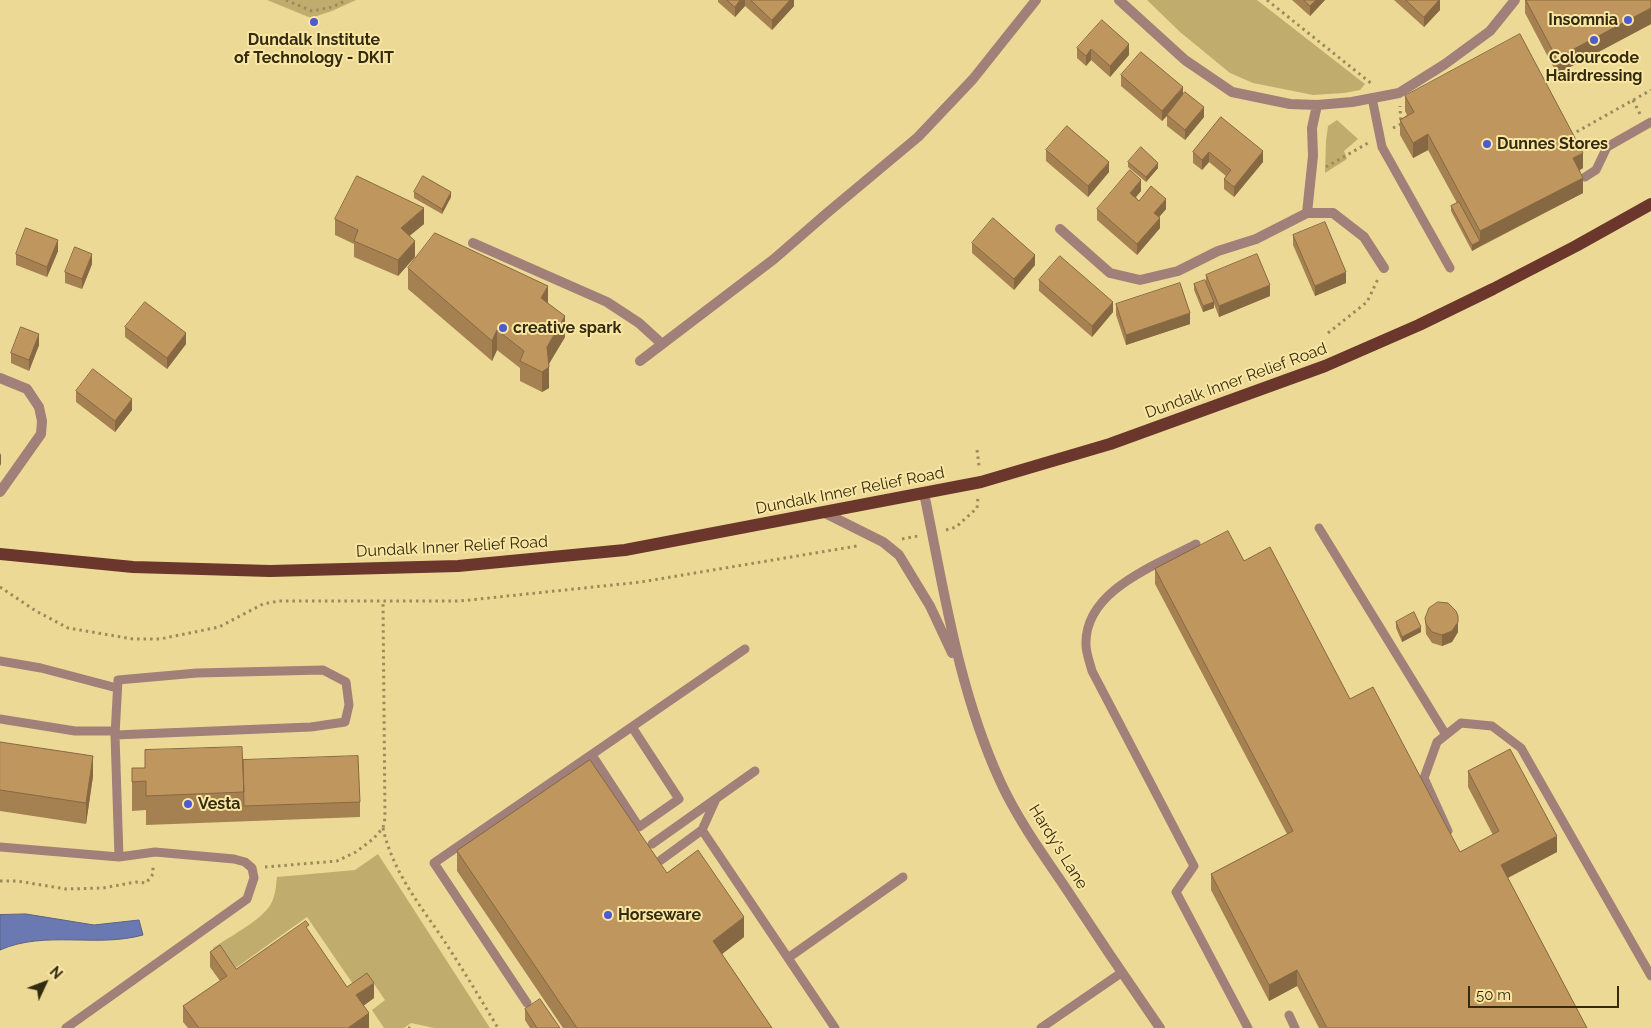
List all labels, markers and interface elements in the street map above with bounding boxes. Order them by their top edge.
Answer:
place label: Insomnia [1548,10,1618,30]
marker: Insomnia [1622,14,1634,26]
marker: Dundalk Institute of Technology - DKIT [308,16,320,28]
place label: Dundalk Institute of Technology - DKIT [234,30,394,68]
marker: Colourcode Hairdressing [1588,34,1600,46]
place label: Colourcode Hairdressing [1546,48,1642,86]
place label: Dunnes Stores [1497,134,1608,154]
marker: Dunnes Stores [1481,138,1493,150]
place label: creative spark [513,318,621,338]
marker: creative spark [497,322,509,334]
street label: Dundalk Inner Relief Road [1142,339,1330,423]
street label: Dundalk Inner Relief Road [754,463,946,519]
street label: Dundalk Inner Relief Road [356,532,548,562]
place label: Vesta [198,794,240,814]
marker: Vesta [182,798,194,810]
street label: Hardy's Lane [1024,801,1092,893]
place label: Horseware [618,905,701,925]
marker: Horseware [602,909,614,921]
north arrow [20,958,70,1008]
text: N [46,963,65,982]
scale bar [1471,976,1622,1008]
text: 50 m [1476,986,1511,1004]

